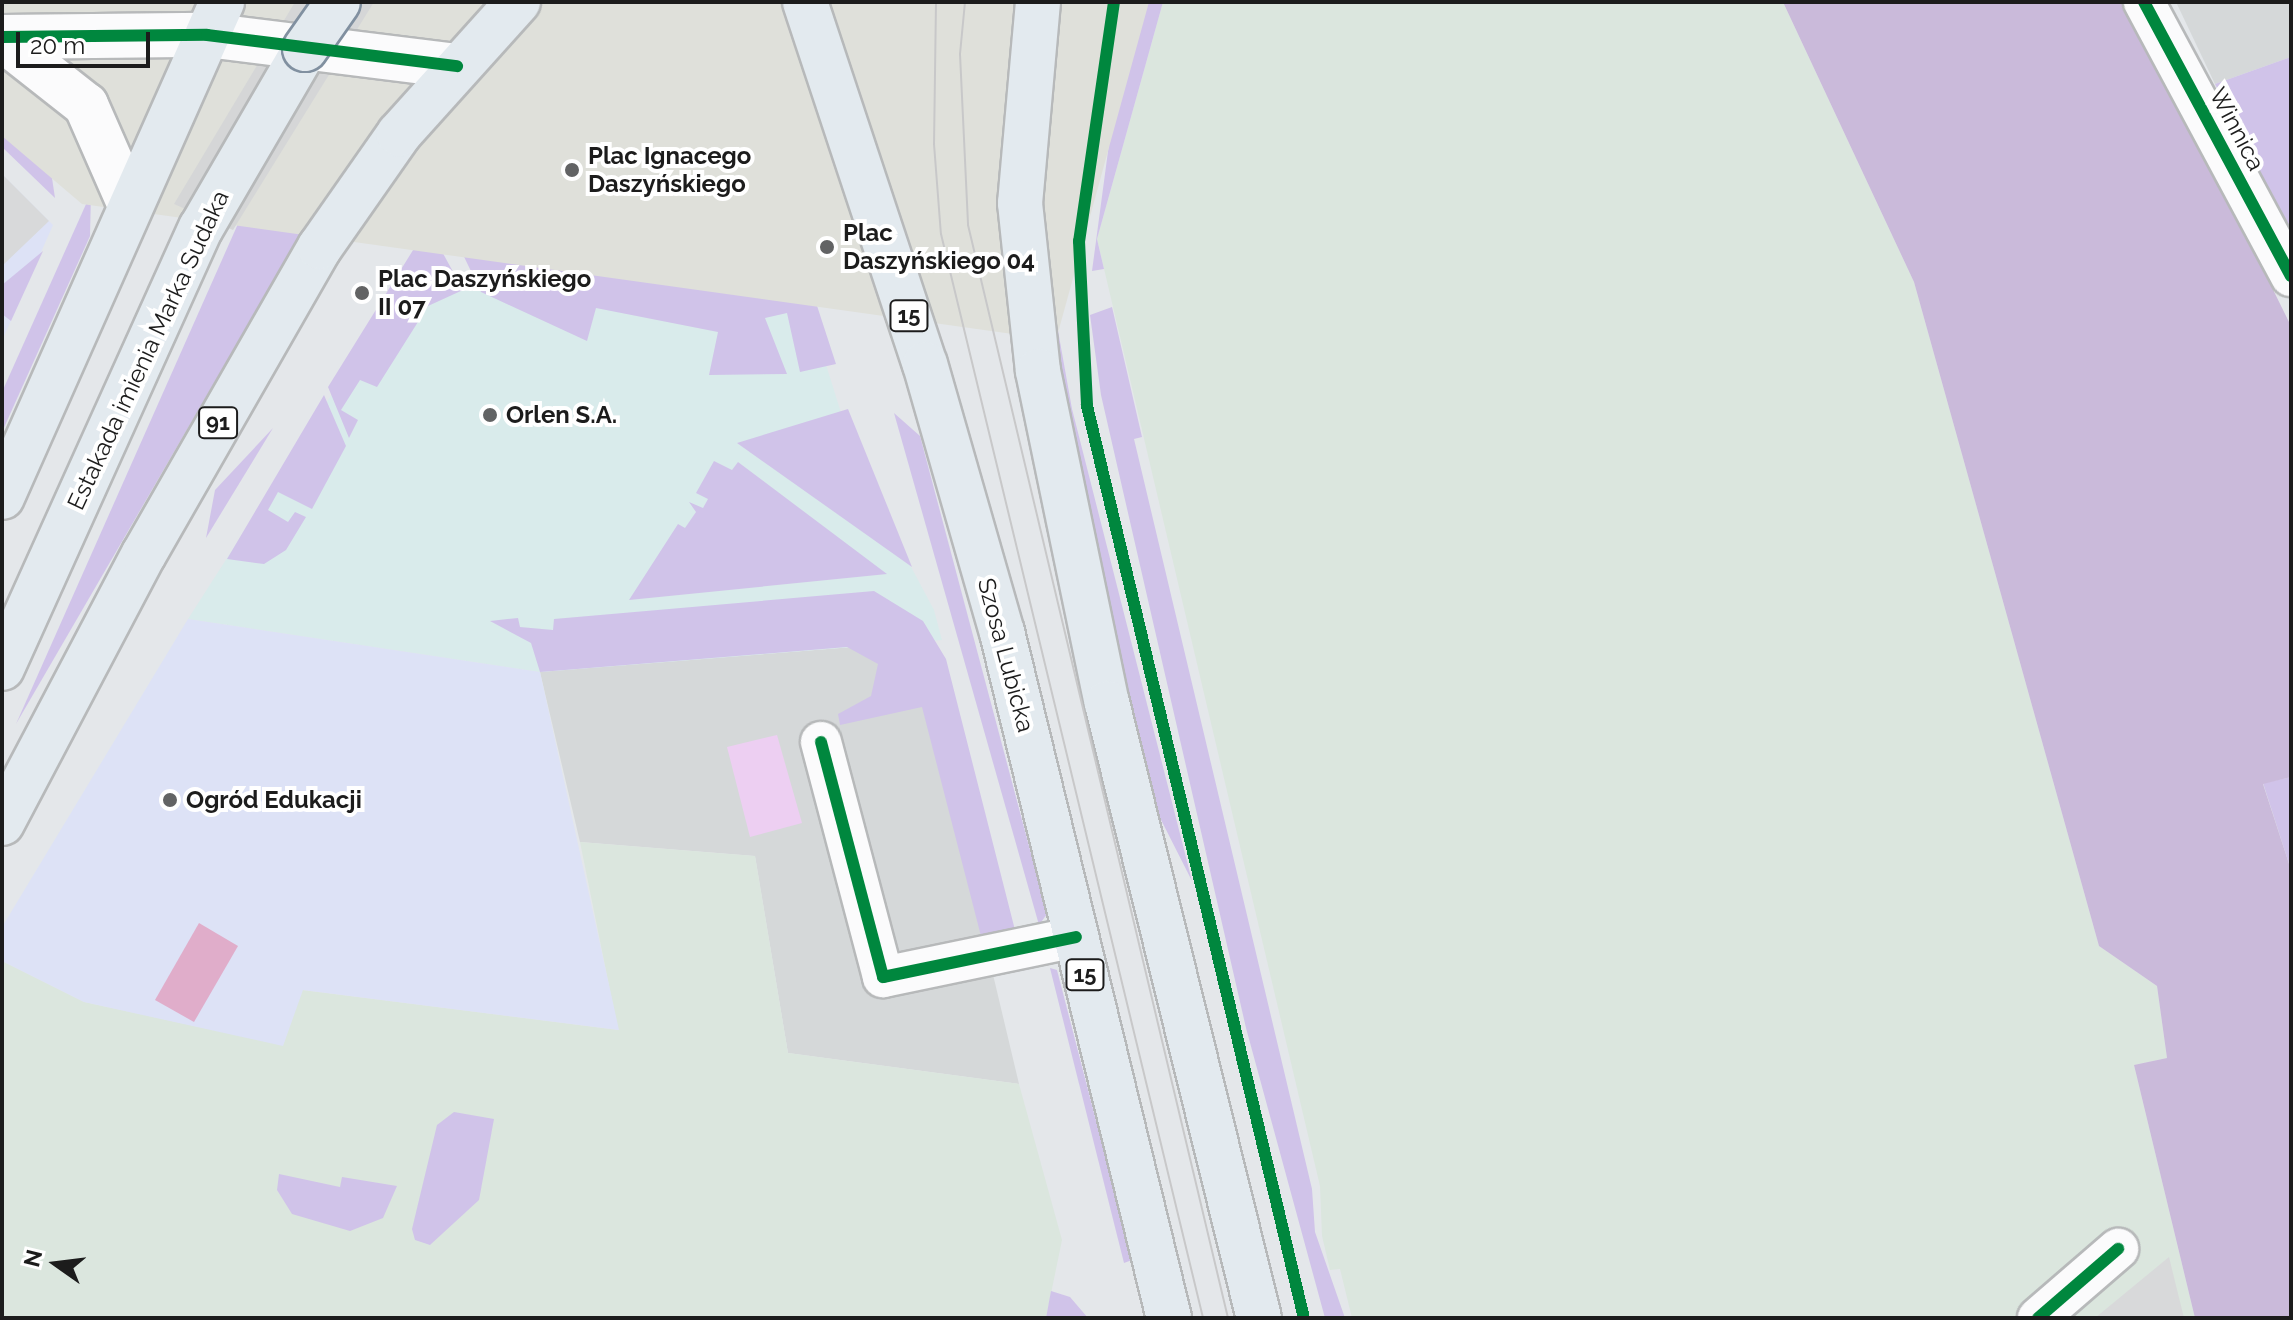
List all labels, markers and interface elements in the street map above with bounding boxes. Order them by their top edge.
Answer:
scale bar [20,16,154,66]
text: 20 m [30,31,85,60]
street label: Winnica [2203,83,2271,175]
place label: Plac Ignacego Daszyńskiego [588,142,751,198]
marker: Plac Ignacego Daszyńskiego [563,161,581,179]
street label: Estakada imienia Marka Sudaka [61,186,235,514]
place label: Plac Daszyńskiego 04 [843,219,1035,275]
marker: Plac Daszyńskiego 04 [818,238,836,256]
place label: Plac Daszyńskiego II 07 [378,265,591,321]
marker: Plac Daszyńskiego II 07 [353,284,371,302]
road number: 15 [889,298,929,334]
place label: Orlen S.A. [506,401,617,429]
road number: 91 [198,405,238,441]
marker: Orlen S.A. [481,406,499,424]
street label: Szosa Lubicka [972,575,1040,735]
place label: Ogród Edukacji [186,786,362,814]
marker: Ogród Edukacji [161,791,179,809]
road number: 15 [1065,957,1105,993]
north arrow [16,1224,96,1304]
text: N [18,1247,47,1269]

